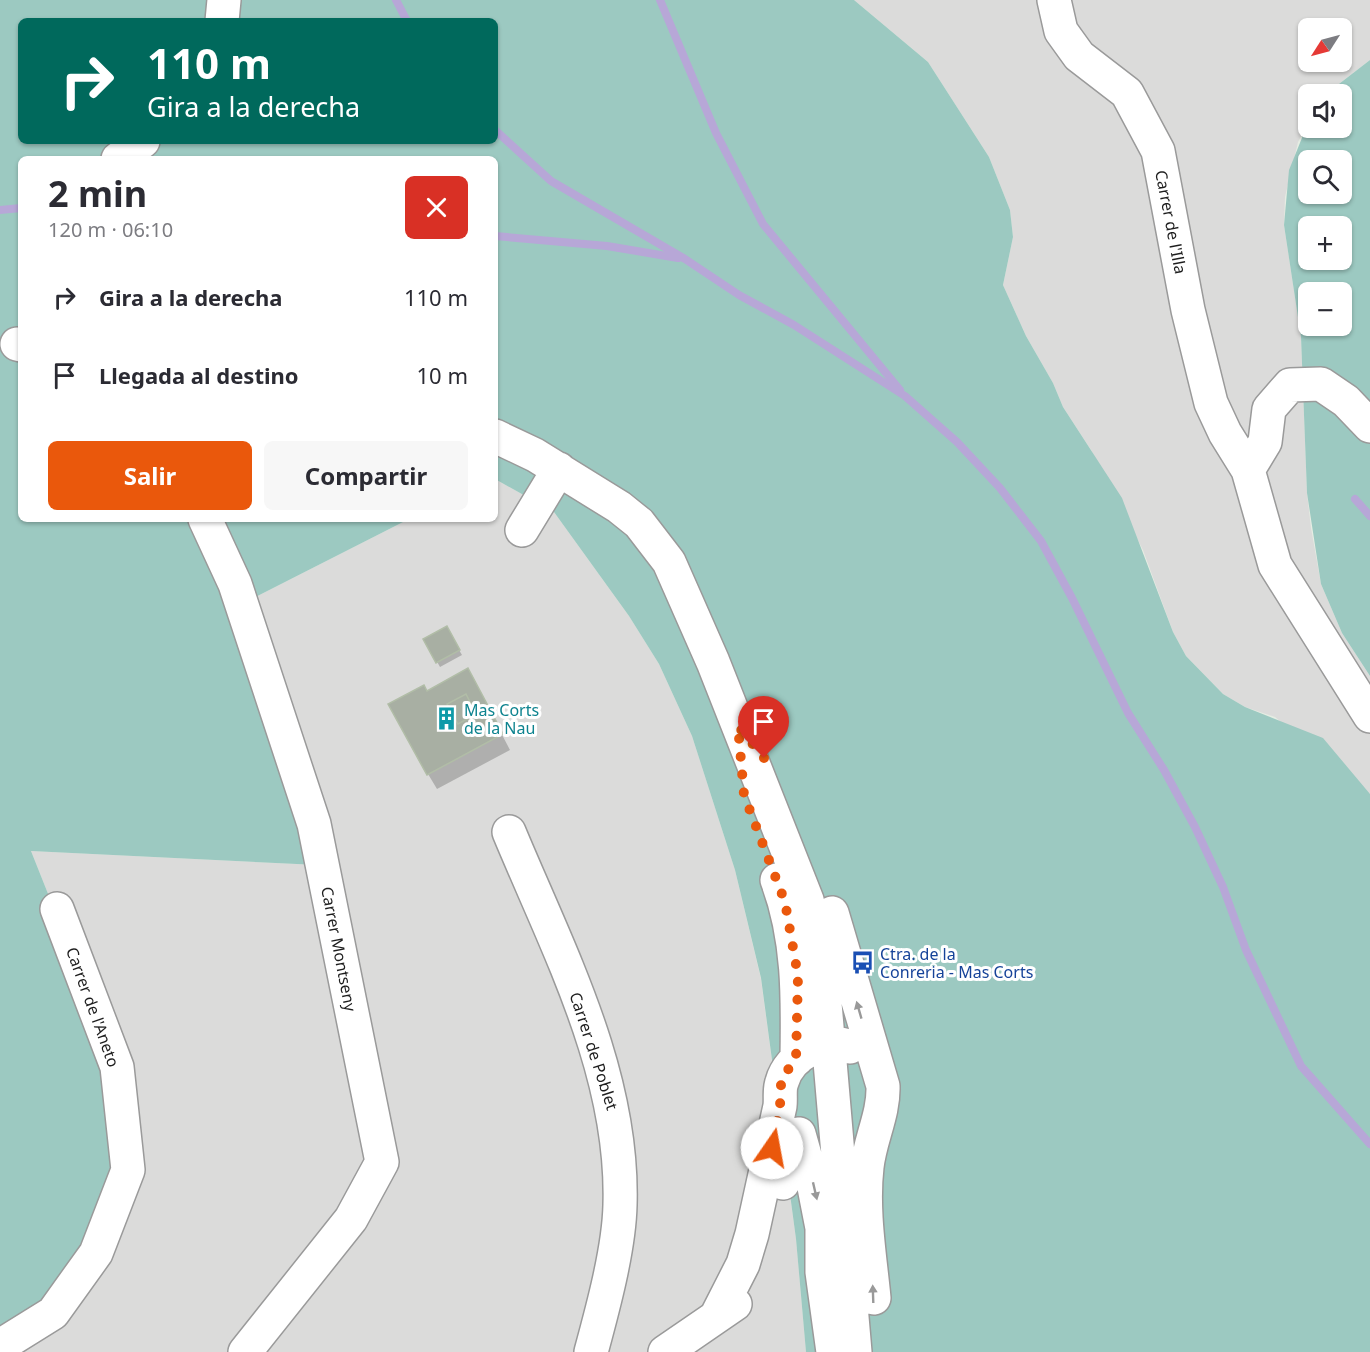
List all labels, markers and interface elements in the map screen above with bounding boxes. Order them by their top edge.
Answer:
north arrow [1298,18,1352,72]
map controls [1298,18,1352,336]
text: 110 m [147,34,271,91]
icon: right [48,42,126,120]
button: sound [1298,84,1352,138]
text: Gira a la derecha [147,88,360,125]
button: search [1298,150,1352,204]
street label: Carrer de l'Illa [1150,168,1192,276]
text: 2 min [48,169,147,218]
button: close [405,176,468,239]
text: 120 m · 06:10 [48,216,173,243]
button: + [1298,216,1352,270]
icon: right [48,281,81,314]
text: Gira a la derecha [99,282,283,312]
text: 110 m [404,282,468,312]
button: − [1298,282,1352,336]
icon: arrive [48,359,81,392]
text: Llegada al destino [99,360,299,390]
text: 10 m [417,360,468,390]
button: Salir [48,441,252,510]
button: Compartir [264,441,468,510]
pin [738,696,789,758]
place label: Mas Corts de la Nau [464,699,539,739]
icon: arrive [747,705,780,738]
building icon: Mas Corts de la Nau [433,706,459,732]
street label: Carrer Montseny [316,885,362,1014]
place label: Ctra. de la Conreria - Mas Corts [880,943,1033,983]
street label: Carrer de l'Aneto [61,944,125,1070]
bus stop icon: Ctra. de la Conreria - Mas Corts [849,950,875,976]
street label: Carrer de Poblet [565,989,624,1113]
one-way arrow [854,1001,863,1019]
position arrow [740,1116,804,1180]
one-way arrow [810,1181,820,1200]
one-way arrow [868,1284,877,1303]

